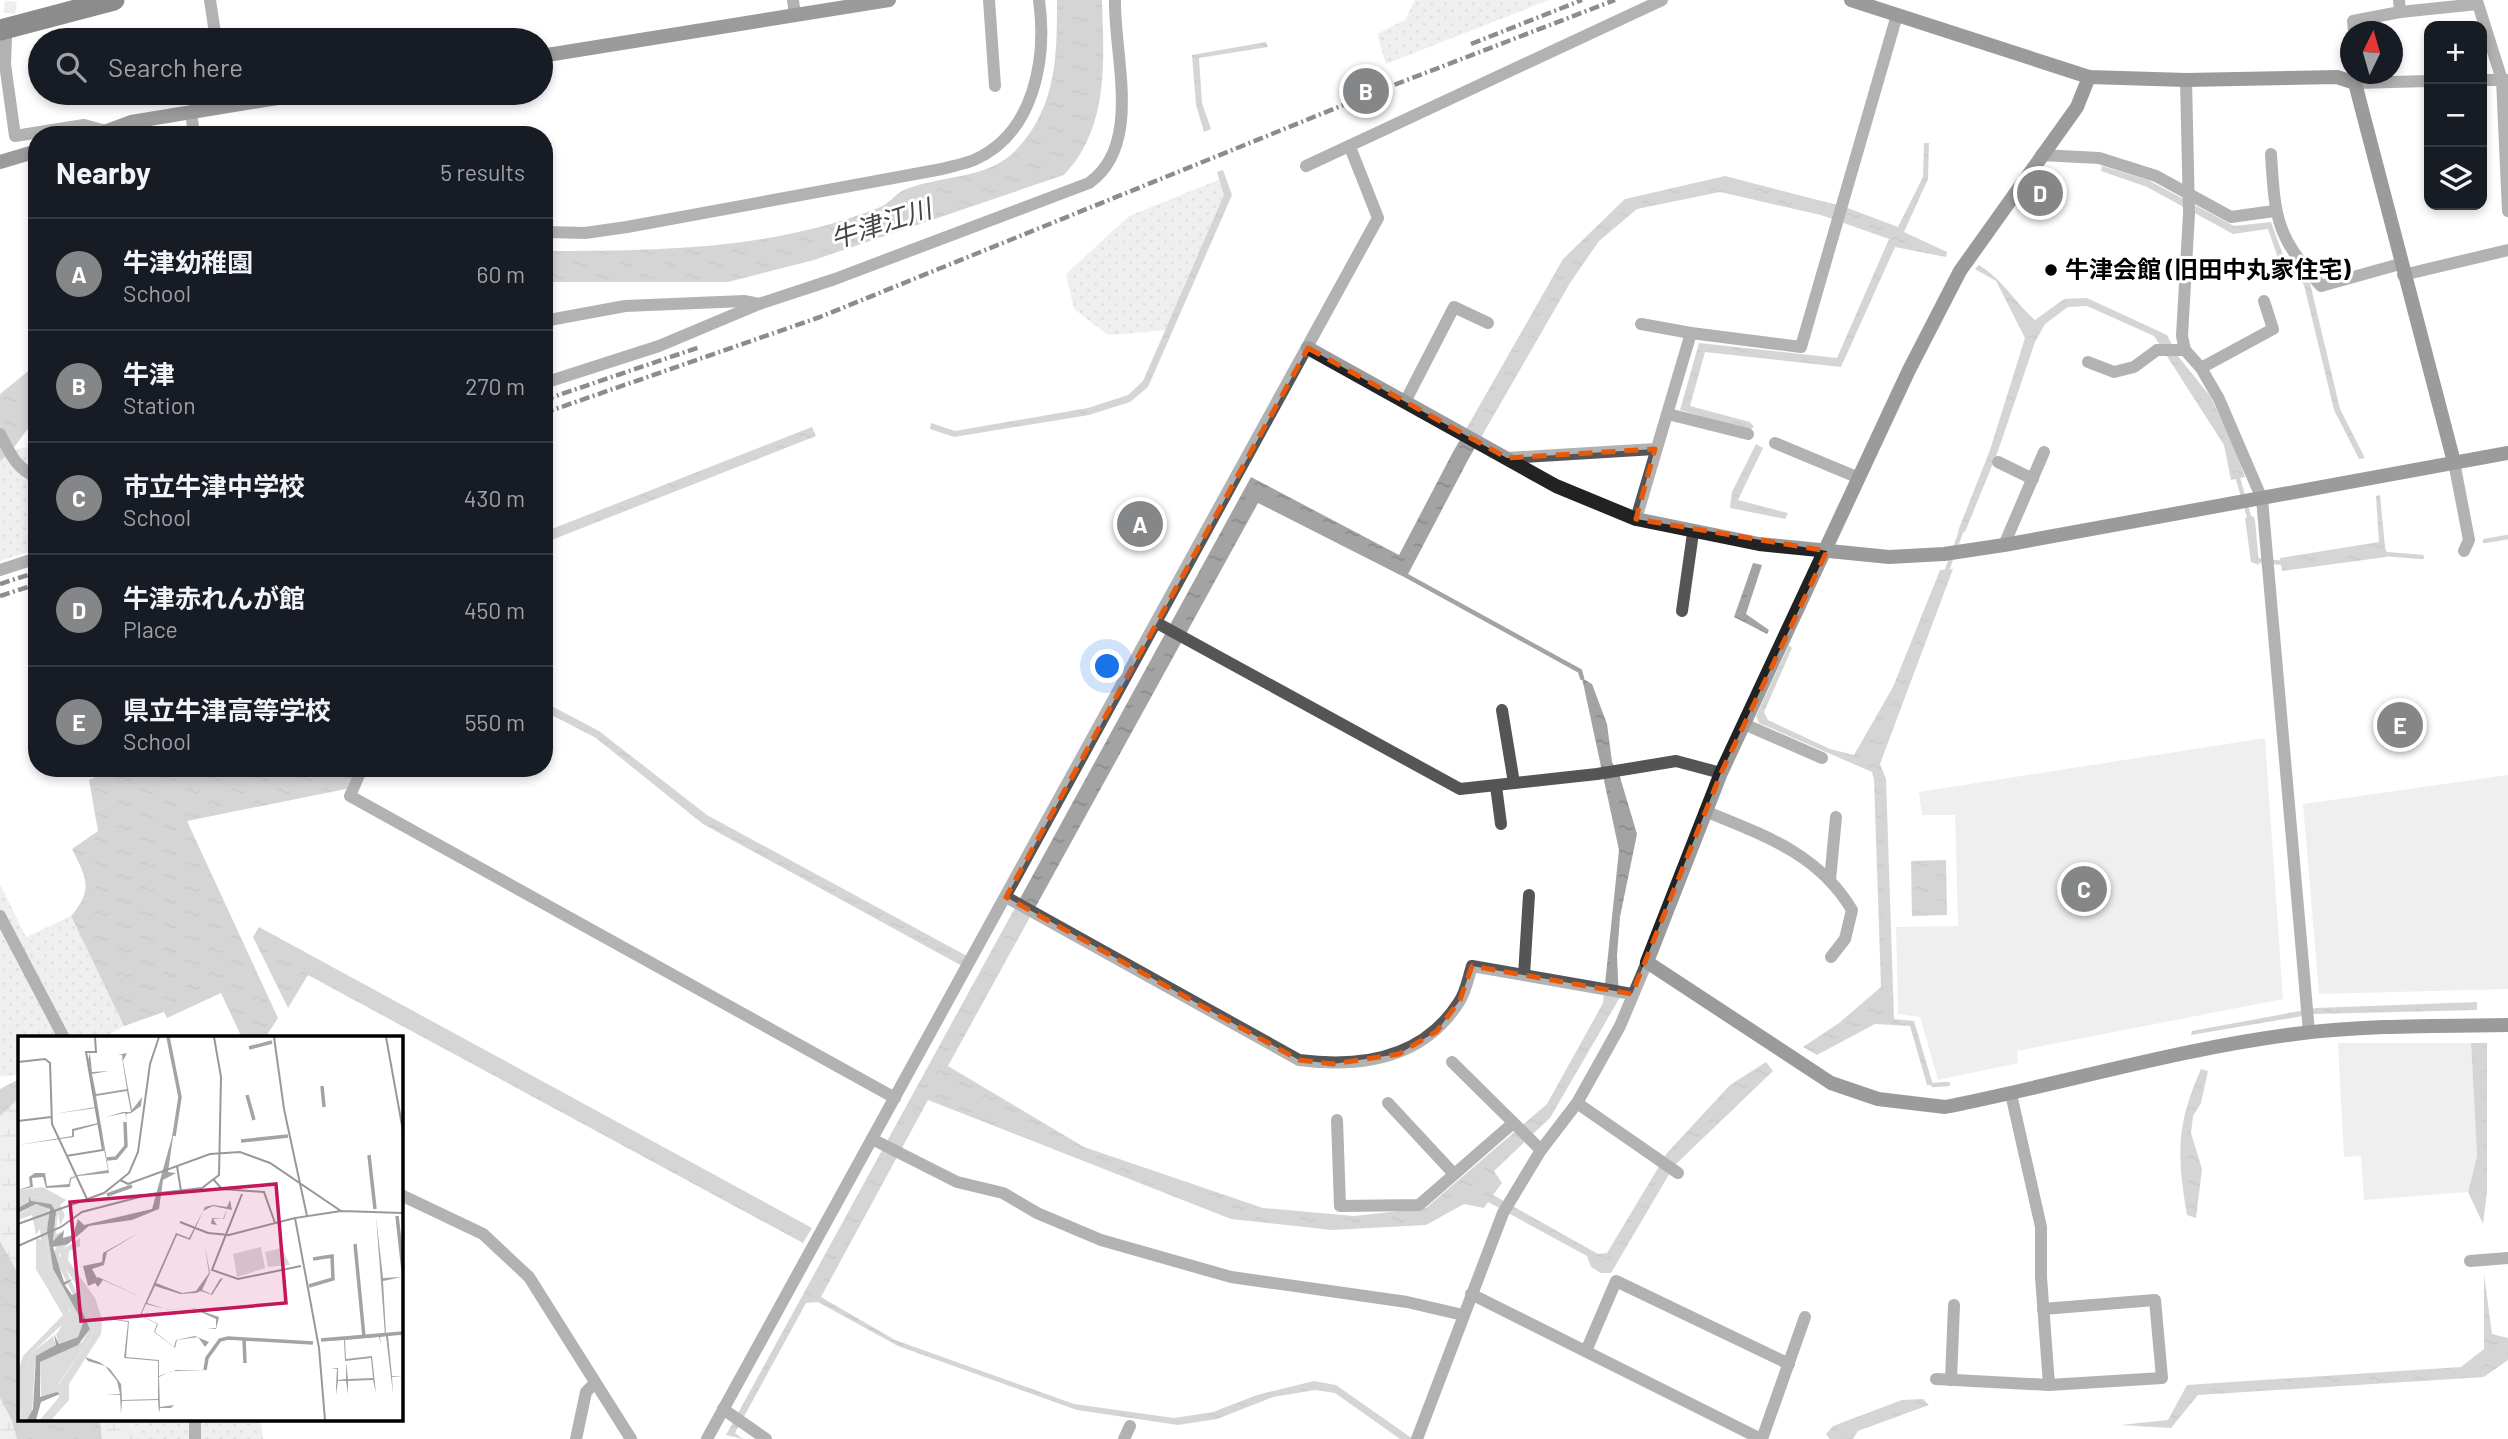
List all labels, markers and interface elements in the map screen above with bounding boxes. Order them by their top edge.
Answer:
north arrow [2340,21,2403,84]
map controls [2424,21,2487,210]
button: + [2424,21,2487,84]
search box [28,28,553,105]
icon: search [52,48,90,86]
text: Search here [108,51,243,82]
pin: B [1343,65,1389,117]
button: − [2424,84,2487,147]
button: layers [2424,147,2487,210]
text: Nearby [56,154,151,190]
text: 5 results [440,158,525,186]
pin: D [2017,167,2063,219]
water label: 牛津江川 [826,191,938,253]
text: 牛津幼稚園 [123,246,253,277]
place label: 牛津会館 (旧田中丸家住宅) [2065,254,2351,283]
text: A [71,260,87,288]
text: 60 m [477,260,525,288]
marker: 牛津会館 (旧田中丸家住宅) [2043,262,2059,278]
text: School [123,279,191,307]
text: 牛津 [123,358,175,389]
text: B [72,372,86,400]
text: 270 m [465,372,525,400]
text: Station [123,391,196,419]
text: 市立牛津中学校 [123,470,305,501]
text: C [72,484,86,512]
text: 430 m [464,484,525,512]
pin: A [1117,498,1163,550]
text: School [123,503,191,531]
text: 牛津赤れんが館 [123,582,305,613]
text: D [72,596,86,624]
text: 450 m [464,596,525,624]
text: Place [123,615,178,643]
your location [1090,649,1124,683]
text: 県立牛津高等学校 [123,694,331,725]
pin: E [2377,699,2423,751]
text: E [72,708,86,736]
text: 550 m [465,708,525,736]
text: School [123,727,191,755]
pin: C [2061,863,2107,915]
inset map [18,1036,402,1422]

